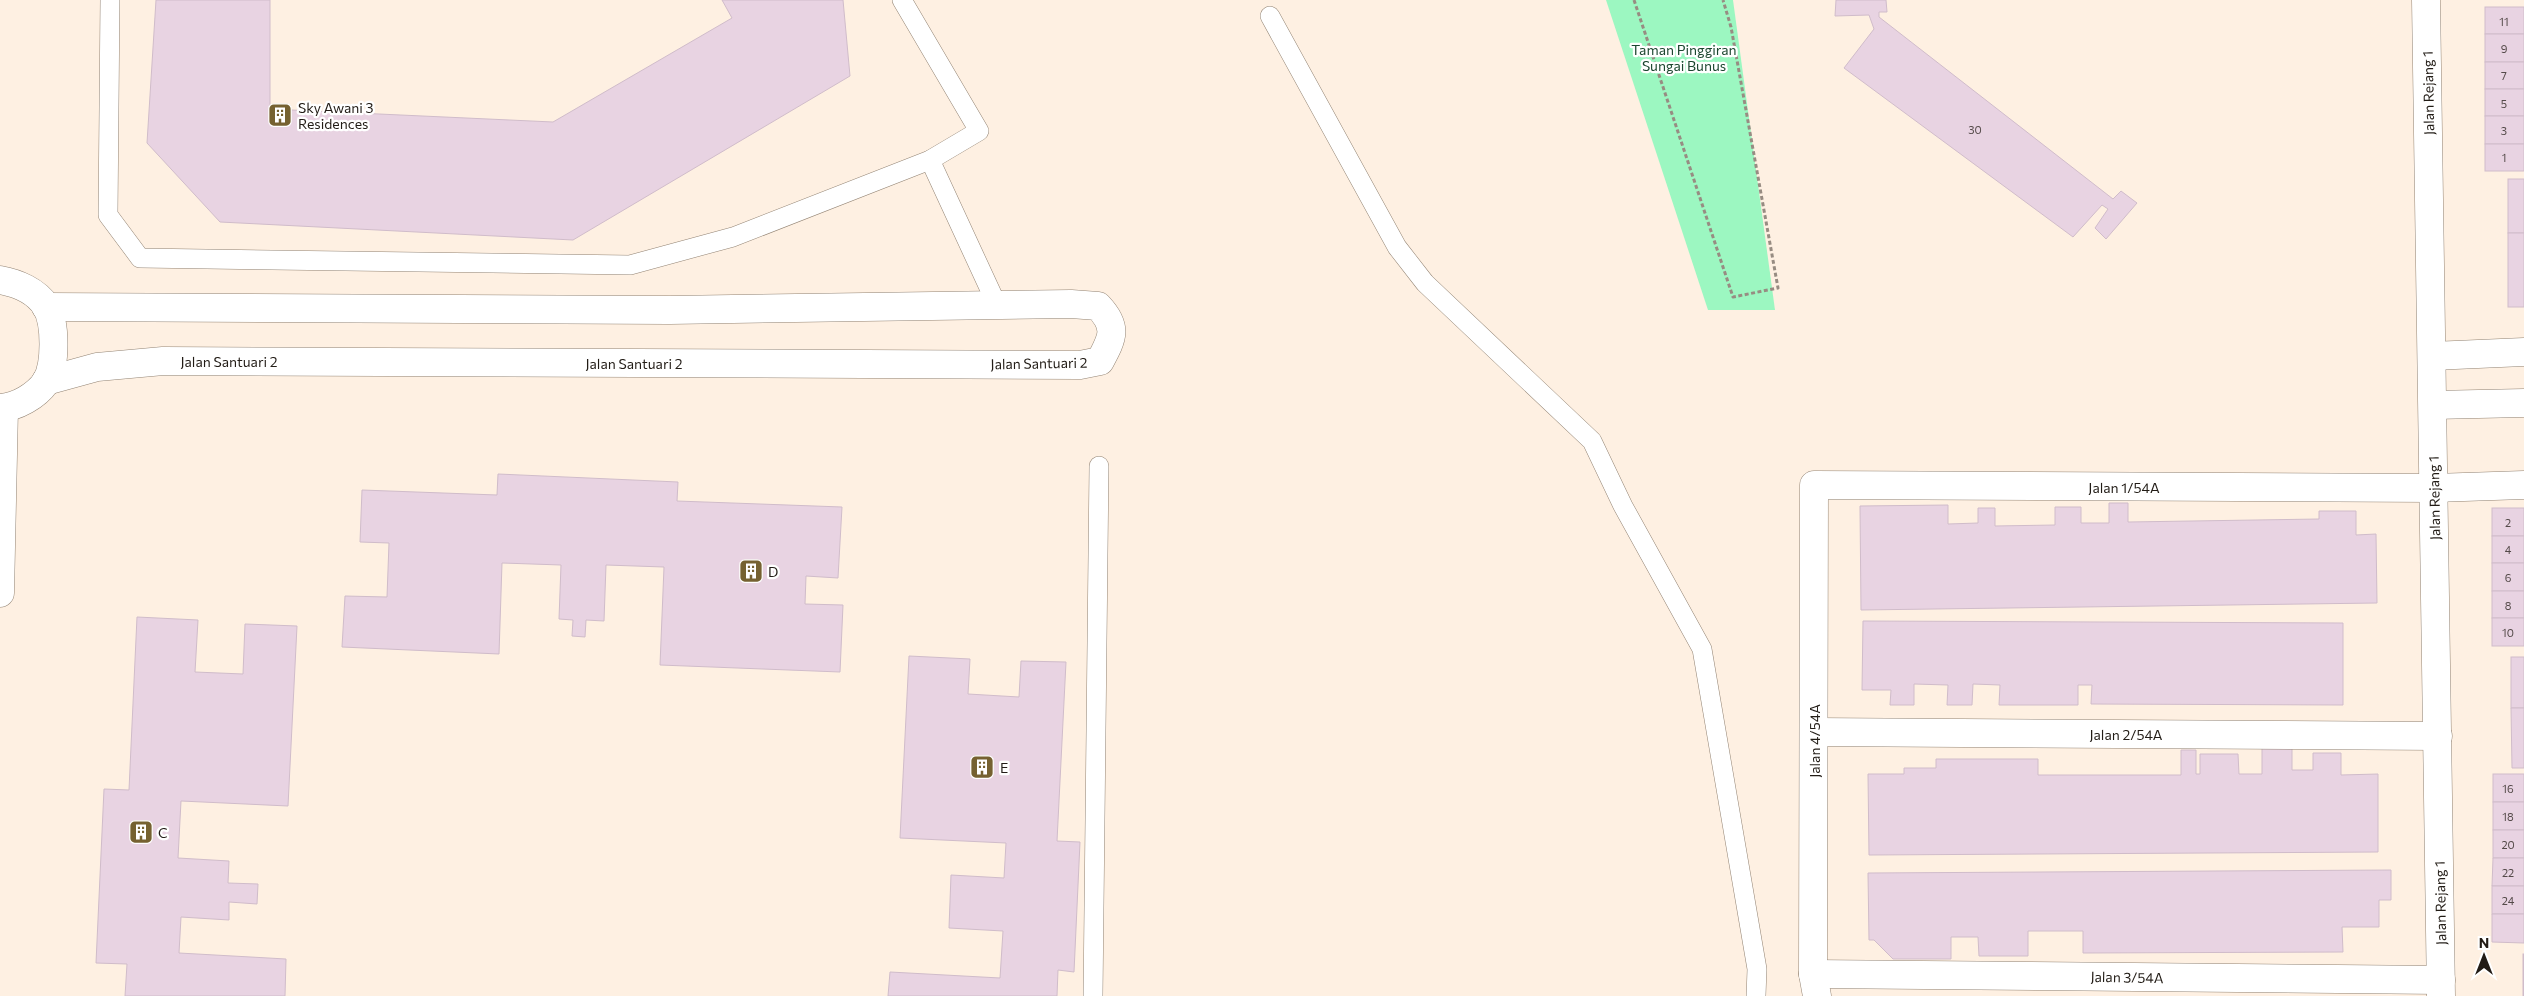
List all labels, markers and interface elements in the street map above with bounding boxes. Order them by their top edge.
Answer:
house number: 11 [2499,15,2509,28]
park label: Taman Pinggiran Sungai Bunus [1631,41,1737,74]
house number: 9 [2501,42,2508,55]
street label: Jalan Rejang 1 [2419,51,2437,135]
house number: 7 [2501,69,2507,82]
house number: 5 [2501,97,2507,110]
place label: Sky Awani 3 Residences [298,99,374,132]
building icon: Sky Awani 3 Residences [267,102,293,128]
house number: 30 [1968,123,1982,136]
house number: 3 [2501,124,2507,137]
house number: 1 [2502,151,2506,164]
street label: Jalan Santuari 2 [180,353,278,370]
street label: Jalan Santuari 2 [990,354,1088,372]
street label: Jalan Santuari 2 [585,355,683,372]
street label: Jalan Rejang 1 [2425,456,2443,540]
street label: Jalan 1/54A [2088,479,2160,496]
house number: 2 [2505,516,2511,529]
house number: 4 [2505,543,2512,556]
building icon: D [738,558,764,584]
place label: D [768,563,778,580]
house number: 6 [2505,571,2512,584]
house number: 8 [2505,599,2512,612]
house number: 10 [2502,626,2514,639]
street label: Jalan 4/54A [1806,704,1823,778]
street label: Jalan 2/54A [2089,726,2163,743]
building icon: E [969,754,995,780]
place label: E [1000,759,1008,776]
house number: 16 [2502,782,2514,795]
house number: 18 [2502,810,2514,823]
building icon: C [128,819,154,845]
place label: C [158,824,168,841]
house number: 20 [2501,838,2515,851]
street label: Jalan Rejang 1 [2431,861,2449,945]
house number: 22 [2502,866,2514,879]
house number: 24 [2502,894,2515,907]
north arrow [2459,931,2509,981]
text: N [2479,934,2489,951]
street label: Jalan 3/54A [2090,968,2164,986]

